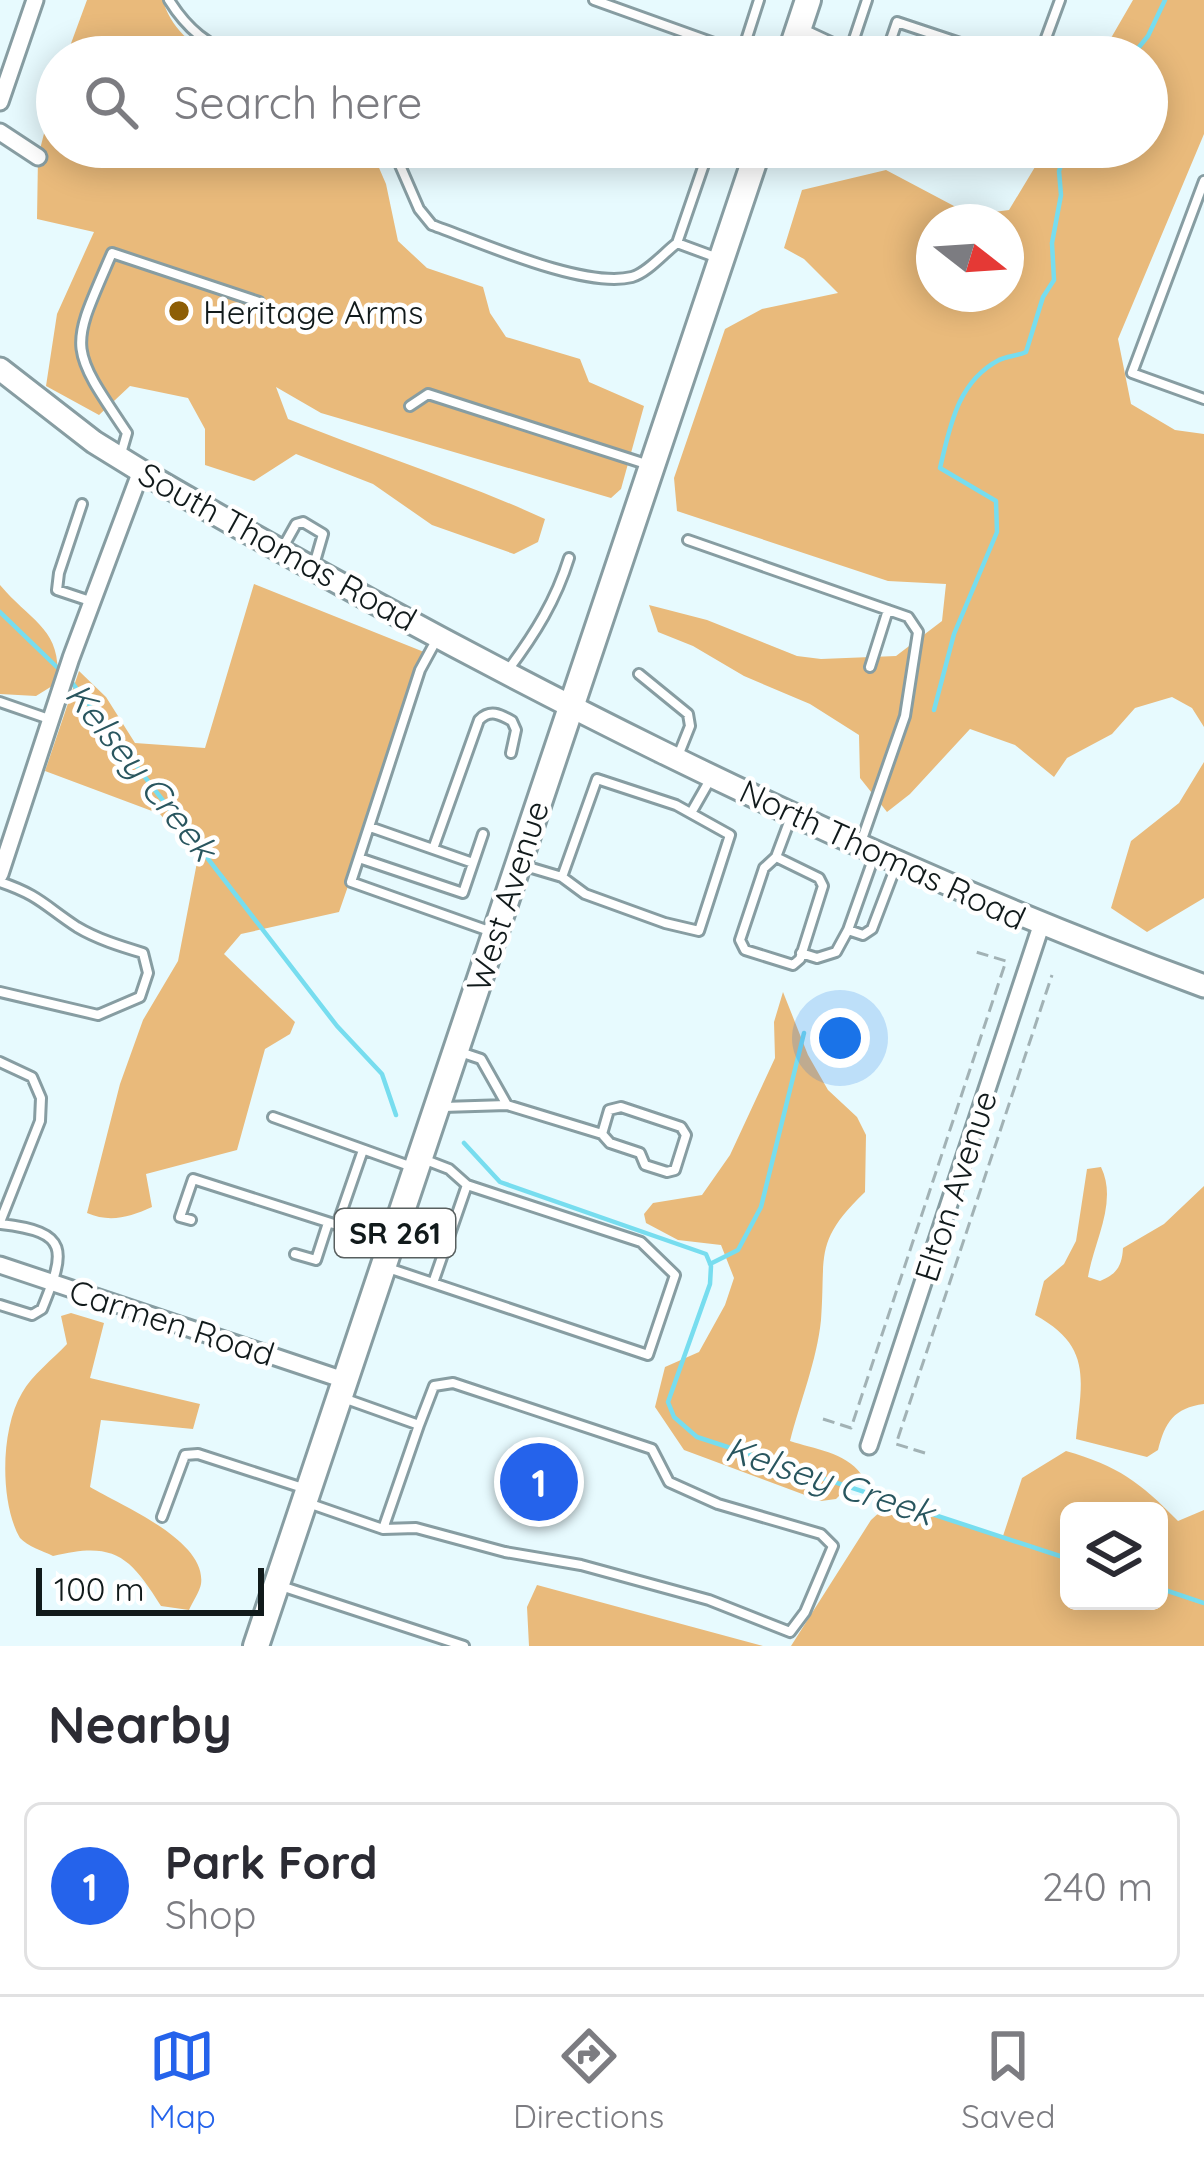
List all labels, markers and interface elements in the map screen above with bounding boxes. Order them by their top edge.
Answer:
search box [36,36,1168,168]
icon: search [78,69,144,135]
text: Search here [174,74,422,130]
north arrow [916,204,1024,312]
place label: Heritage Arms [203,291,424,332]
marker: Heritage Arms [166,298,192,324]
street label: South Thomas Road [132,453,424,639]
water label: Kelsey Creek [57,673,229,871]
street label: North Thomas Road [734,770,1032,938]
street label: West Avenue [457,795,557,997]
your location [810,1008,870,1068]
street label: Elton Avenue [905,1085,1005,1287]
road number: SR 261 [335,1209,455,1257]
street label: Carmen Road [64,1270,280,1374]
water label: Kelsey Creek [720,1425,942,1536]
pin: 1 [500,1437,578,1527]
map controls [1060,1502,1168,1610]
button: layers [1060,1502,1168,1610]
scale bar [36,1562,264,1615]
text: 100 m [54,1568,145,1609]
text: Nearby [48,1692,232,1756]
text: Park Ford [165,1834,377,1890]
text: 1 [82,1862,98,1911]
text: 240 m [1042,1862,1153,1911]
text: Shop [165,1890,256,1939]
tab: Map [149,2023,216,2136]
tab: Directions [513,2023,664,2136]
tab: Saved [961,2023,1055,2136]

